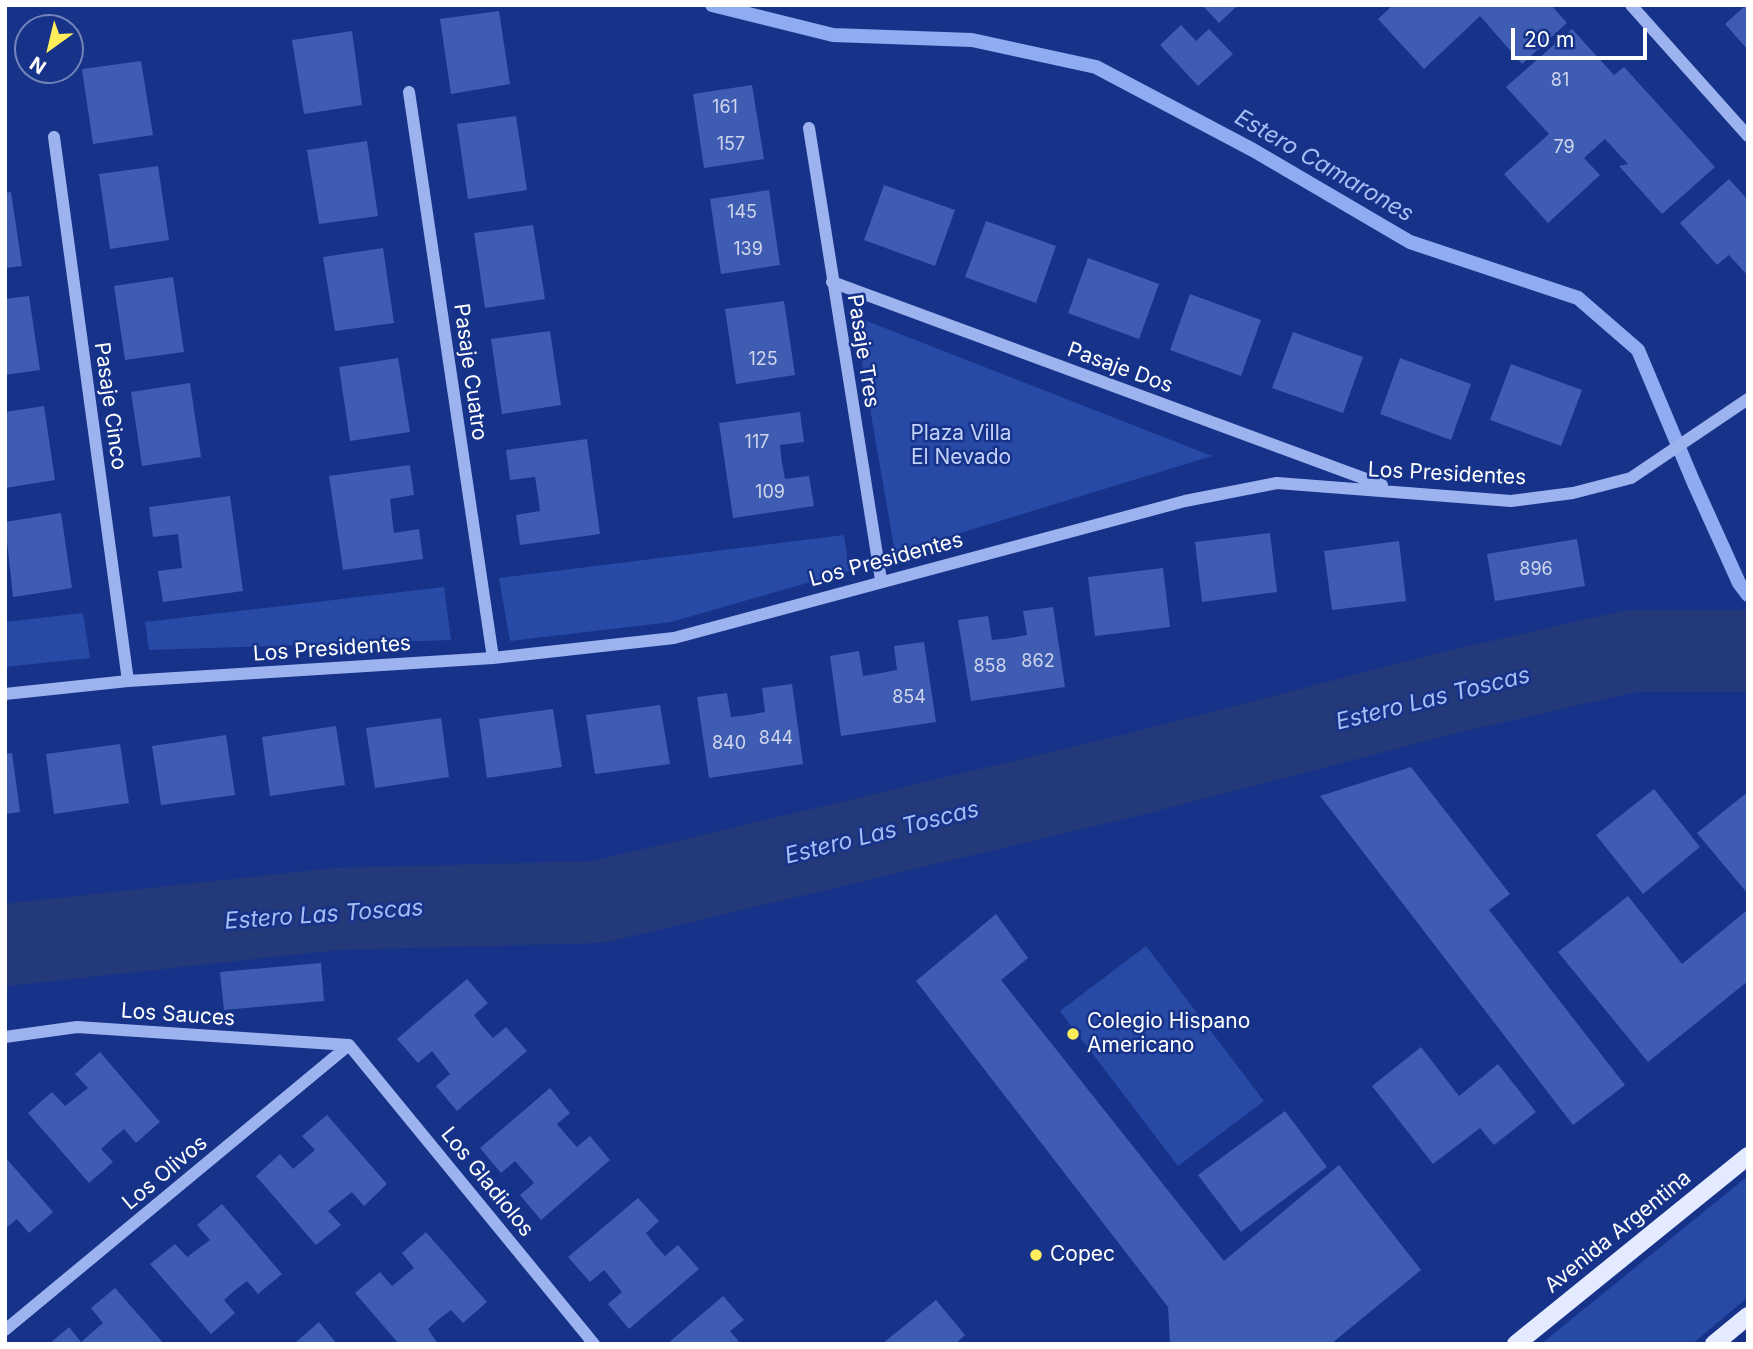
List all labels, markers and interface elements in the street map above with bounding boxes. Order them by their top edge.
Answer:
north arrow [14,14,84,84]
scale bar [1515,14,1652,58]
text: 20 m [1524,27,1574,52]
text: N [26,52,51,79]
house number: 81 [1551,70,1569,92]
house number: 161 [712,97,738,119]
water label: Estero Camarones [1230,104,1418,228]
house number: 157 [717,134,745,156]
house number: 79 [1553,137,1575,159]
house number: 145 [727,202,757,224]
house number: 139 [733,239,763,261]
street label: Pasaje Tres [842,292,884,410]
street label: Pasaje Cuatro [448,302,492,442]
street label: Pasaje Dos [1064,337,1176,399]
street label: Pasaje Cinco [89,341,131,471]
house number: 125 [748,349,778,371]
park label: Plaza Villa El Nevado [910,421,1012,471]
house number: 117 [745,432,769,454]
street label: Los Presidentes [1367,457,1527,491]
house number: 109 [755,482,785,504]
street label: Los Presidentes [806,527,966,593]
house number: 896 [1519,559,1553,581]
street label: Los Presidentes [252,631,412,667]
house number: 862 [1021,651,1055,673]
house number: 858 [973,656,1007,678]
water label: Estero Las Toscas [1333,662,1533,736]
house number: 854 [892,687,926,709]
house number: 844 [759,728,793,750]
house number: 840 [712,733,746,755]
water label: Estero Las Toscas [782,796,982,870]
water label: Estero Las Toscas [224,894,424,936]
street label: Los Sauces [120,998,236,1032]
place label: Colegio Hispano Americano [1087,1009,1250,1059]
marker: Colegio Hispano Americano [1065,1026,1081,1042]
street label: Los Gladiolos [435,1122,539,1242]
street label: Los Olivos [118,1130,212,1216]
street label: Avenida Argentina [1540,1165,1696,1299]
place label: Copec [1050,1242,1115,1268]
marker: Copec [1028,1247,1044,1263]

